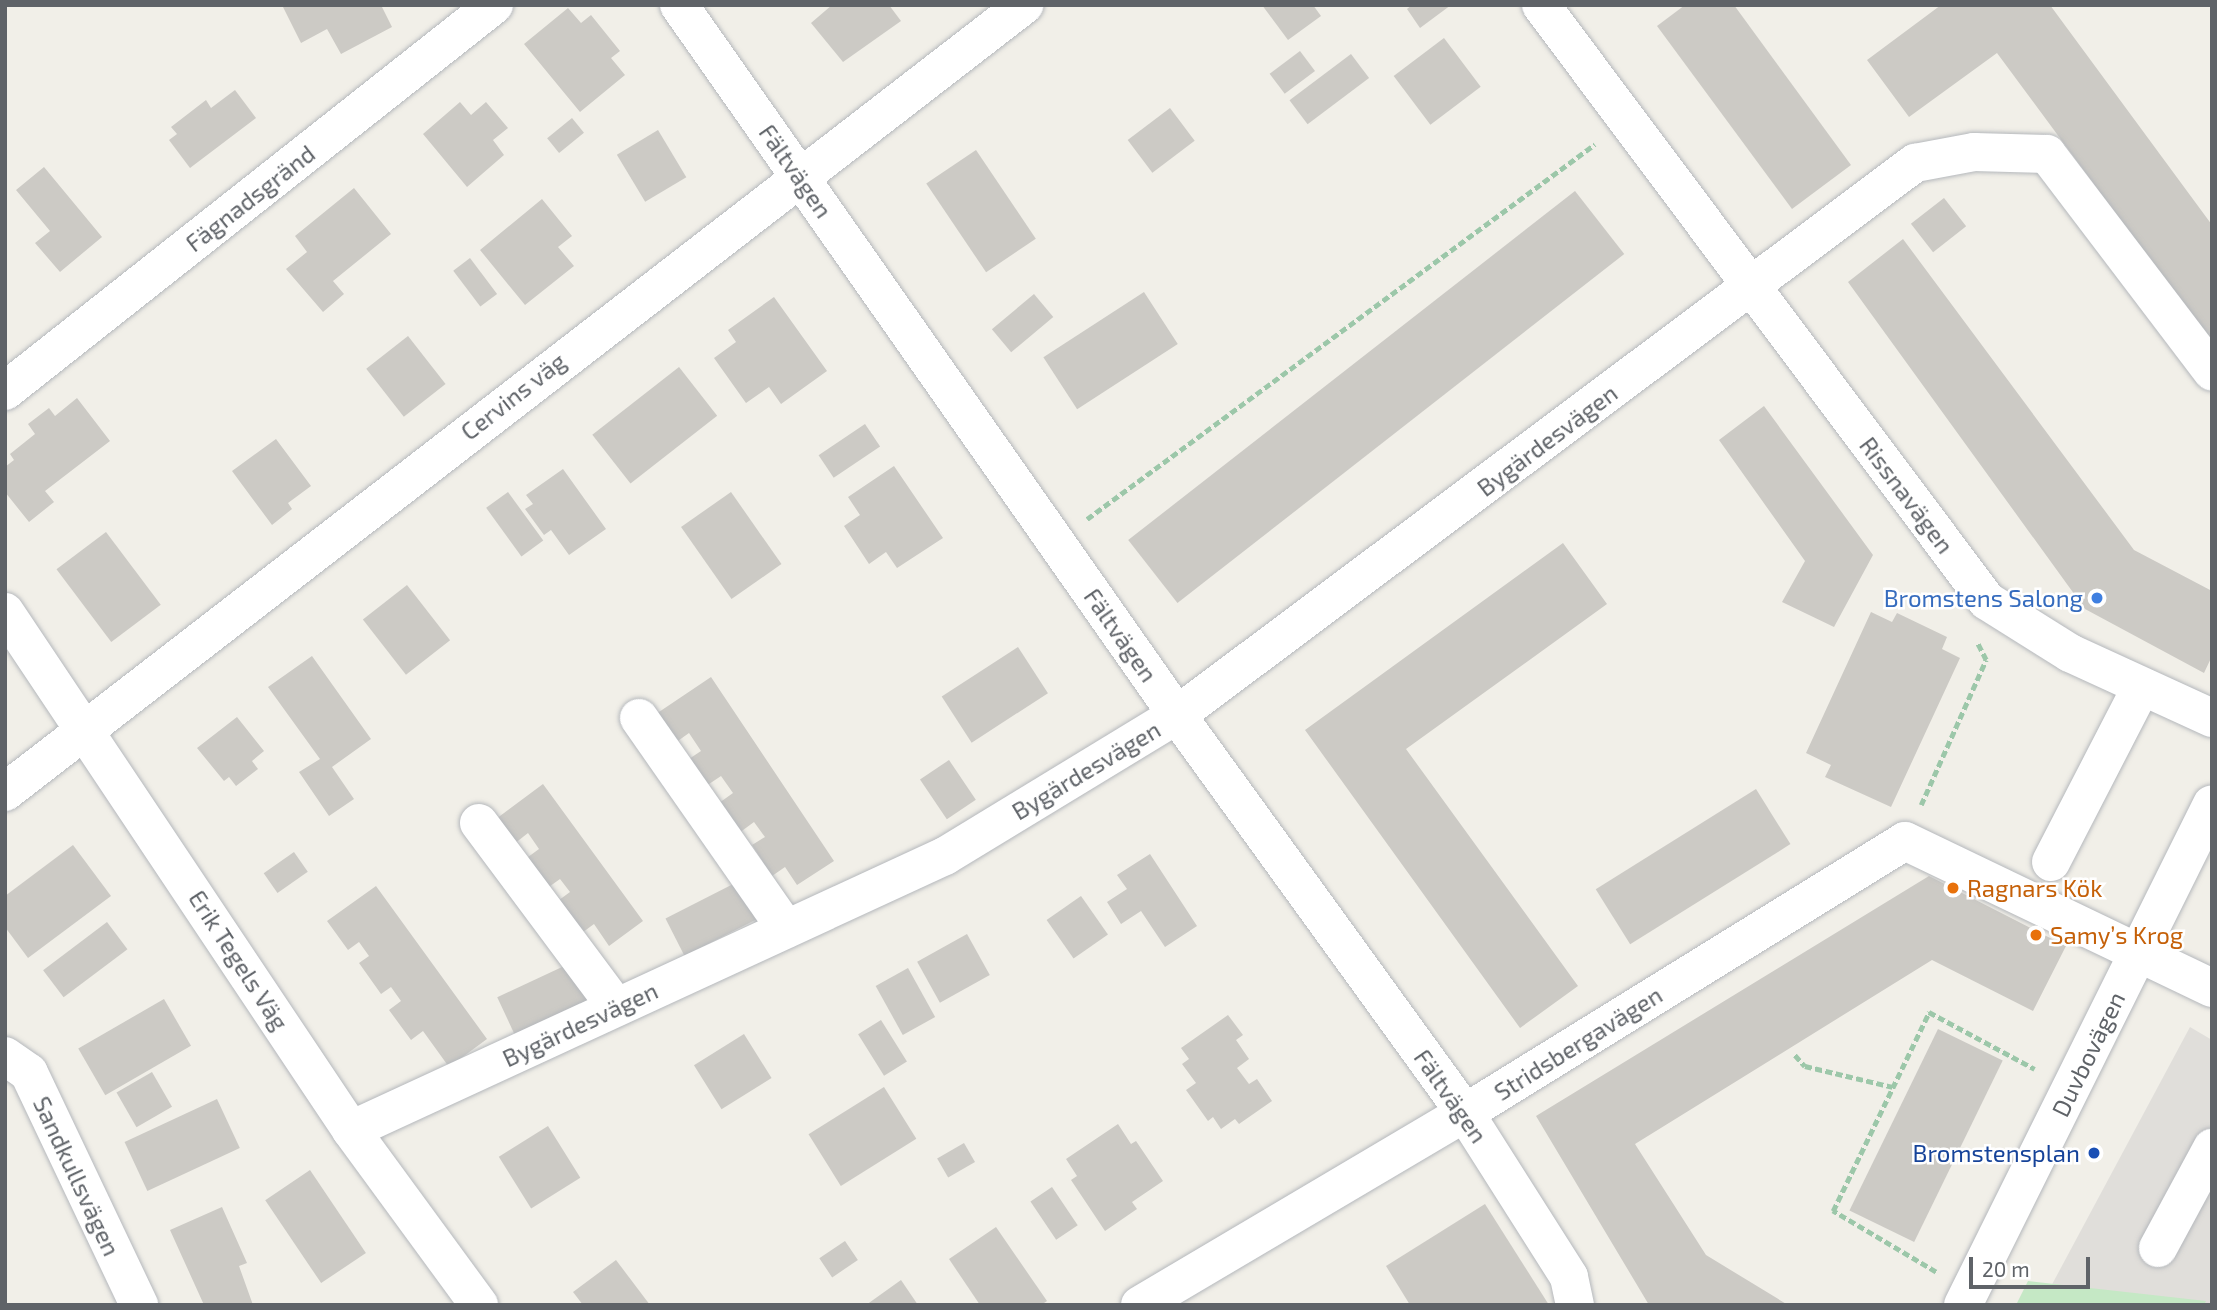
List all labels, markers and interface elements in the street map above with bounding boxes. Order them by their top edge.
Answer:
street label: Fältvägen [753,119,839,223]
street label: Fägnadsgränd [180,139,320,257]
street label: Cervins väg [455,346,571,446]
street label: Bygärdesvägen [1471,378,1623,502]
street label: Rissnavägen [1854,431,1960,559]
street label: Fältvägen [1078,583,1164,687]
place label: Bromstens Salong [1884,584,2083,612]
marker: Bromstens Salong [2089,590,2105,606]
street label: Bygärdesvägen [1007,714,1165,826]
place label: Ragnars Kök [1967,874,2102,902]
marker: Ragnars Kök [1945,880,1961,896]
street label: Erik Tegels Väg [183,884,295,1036]
place label: Samy’s Krog [2050,921,2183,949]
marker: Samy’s Krog [2028,927,2044,943]
street label: Bygärdesvägen [498,975,662,1073]
street label: Stridsbergavägen [1489,980,1667,1106]
street label: Duvbovägen [2045,987,2131,1121]
street label: Fältvägen [1408,1044,1494,1148]
street label: Sandkullsvägen [27,1092,127,1260]
place label: Bromstensplan [1913,1139,2080,1167]
marker: Bromstensplan [2086,1145,2102,1161]
scale bar [1972,1244,2093,1288]
text: 20 m [1982,1256,2030,1281]

